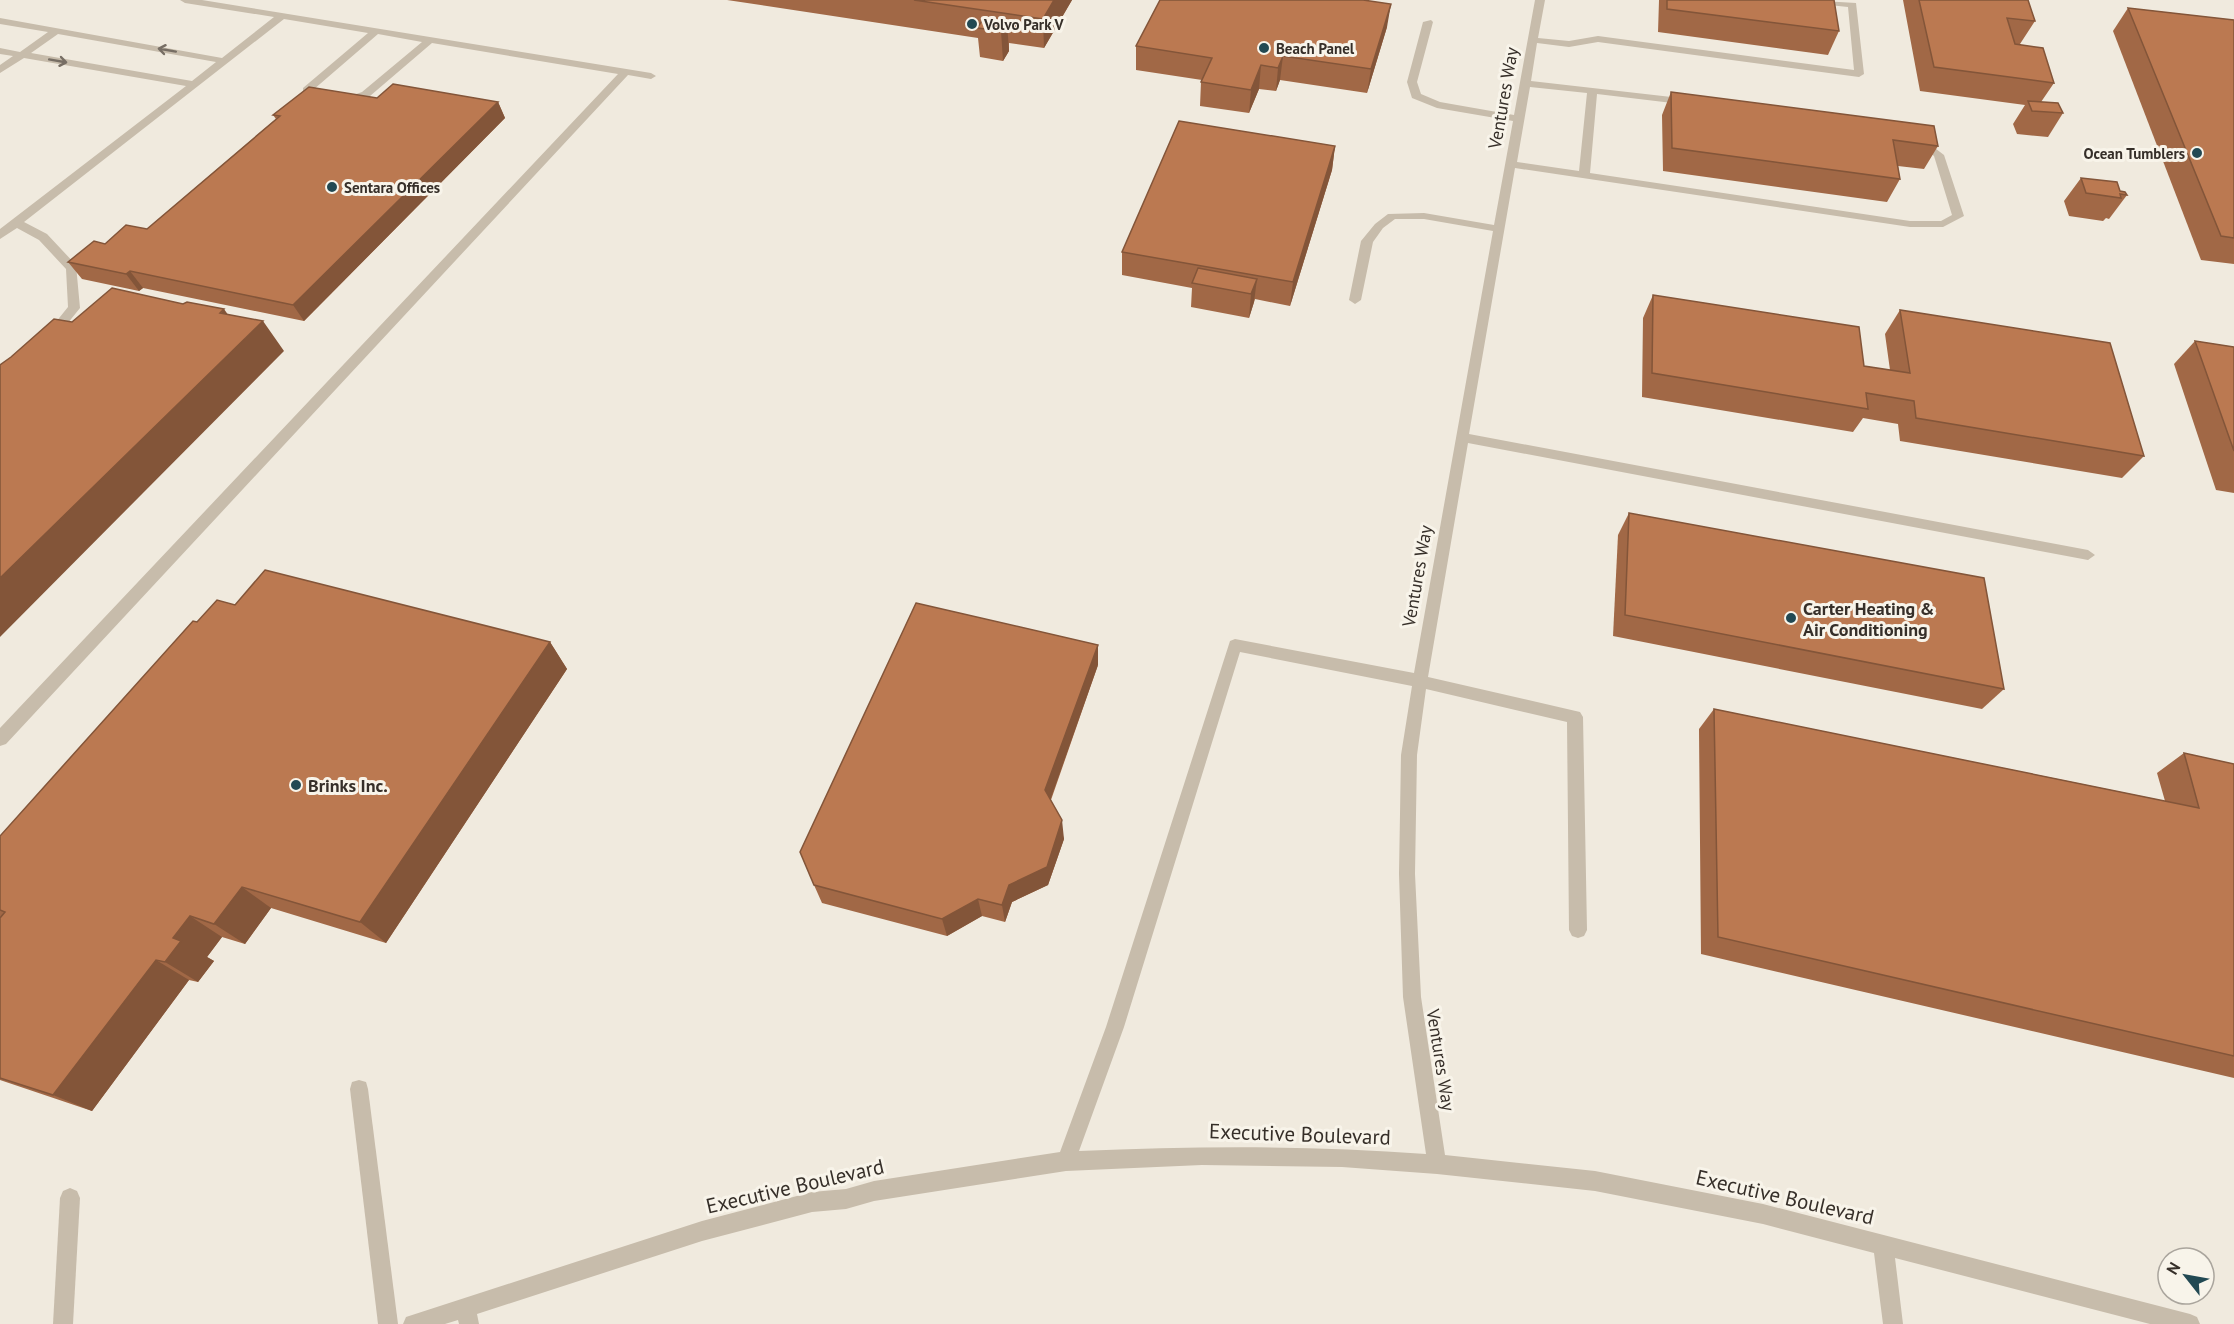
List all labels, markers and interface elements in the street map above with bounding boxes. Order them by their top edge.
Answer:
place label: Volvo Park V [983,15,1064,34]
marker: Volvo Park V [965,17,979,31]
place label: Beach Panel [1276,39,1355,58]
marker: Beach Panel [1257,41,1271,55]
one-way arrow [158,44,178,55]
street label: Ventures Way [1483,45,1523,152]
one-way arrow [47,56,67,67]
place label: Ocean Tumblers [2083,144,2185,163]
marker: Ocean Tumblers [2190,146,2204,160]
place label: Sentara Offices [344,178,440,197]
marker: Sentara Offices [325,180,339,194]
street label: Ventures Way [1397,523,1437,630]
place label: Carter Heating & Air Conditioning [1803,597,1934,641]
marker: Carter Heating & Air Conditioning [1784,611,1798,625]
place label: Brinks Inc. [308,774,388,797]
marker: Brinks Inc. [289,778,303,792]
street label: Ventures Way [1421,1006,1460,1113]
street label: Executive Boulevard [1209,1117,1391,1151]
street label: Executive Boulevard [703,1152,887,1220]
street label: Executive Boulevard [1693,1163,1877,1231]
north arrow [2156,1246,2216,1306]
text: N [2162,1259,2184,1278]

